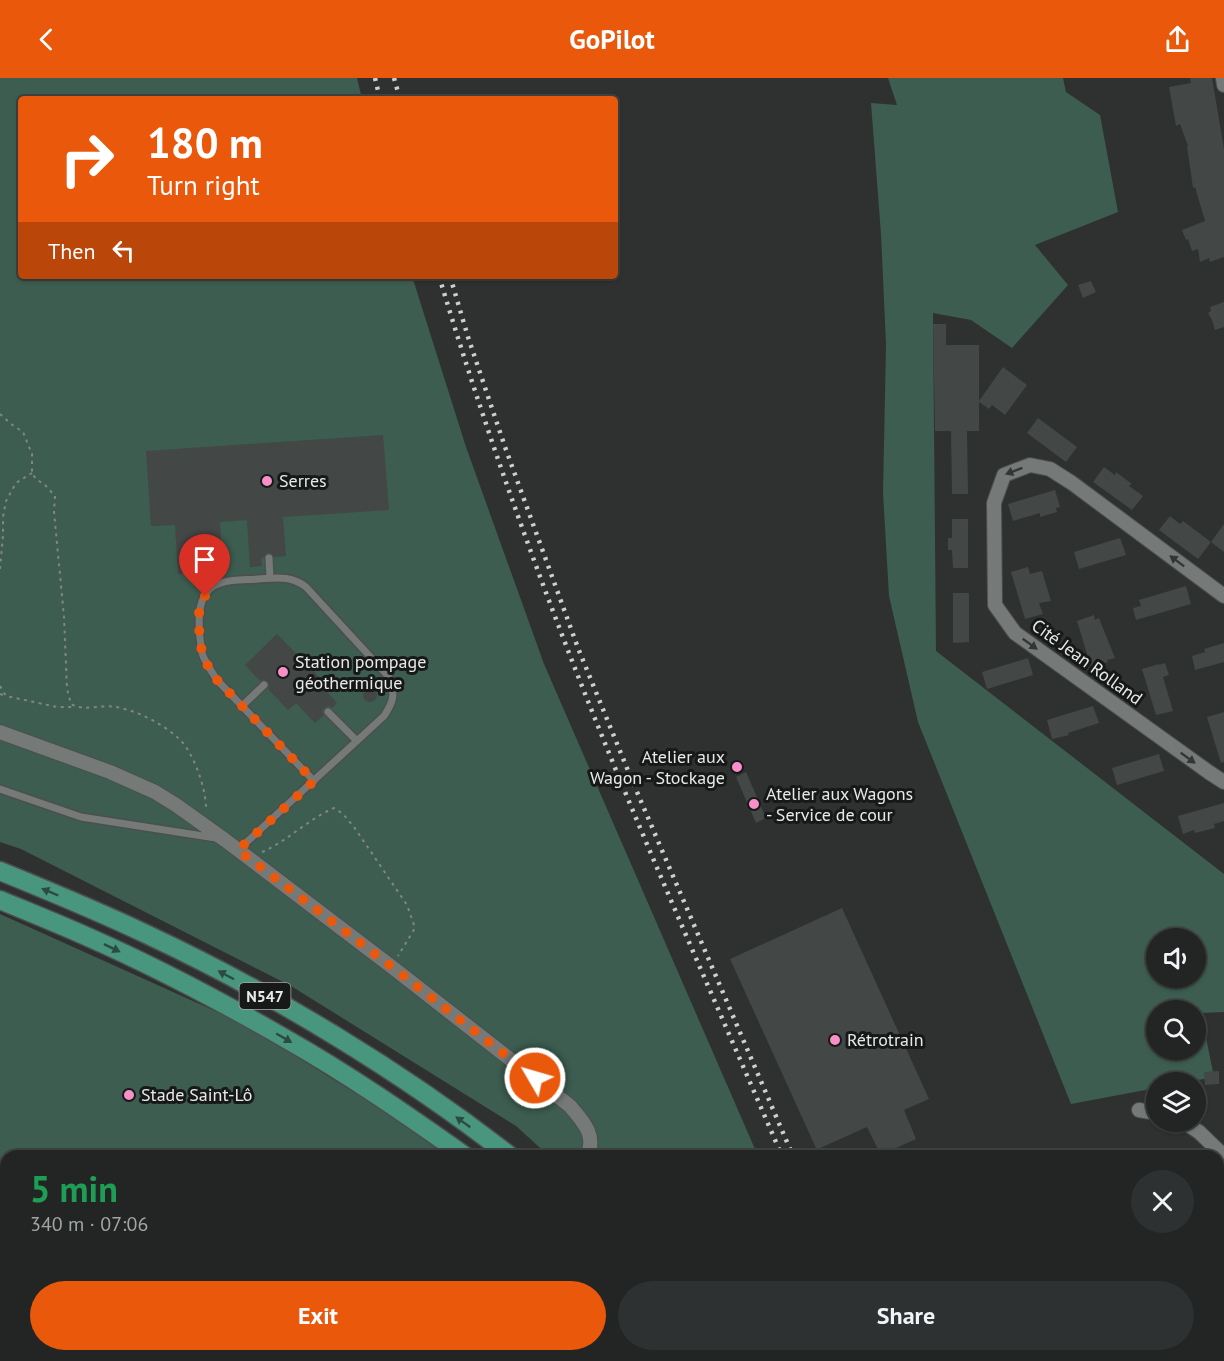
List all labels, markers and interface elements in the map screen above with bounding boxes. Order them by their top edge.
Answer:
text: GoPilot [569,22,655,56]
icon: back [30,23,63,56]
icon: share [1161,23,1194,56]
text: 180 m [147,115,263,170]
icon: right [48,120,126,198]
text: Turn right [147,168,260,202]
icon: left [107,234,140,267]
text: Then [48,237,95,265]
one-way arrow [1004,466,1022,476]
place label: Serres [279,469,327,492]
marker: Serres [260,474,274,488]
pin [179,534,230,596]
icon: arrive [188,543,221,576]
one-way arrow [1170,555,1186,567]
street label: Cité Jean Rolland [1027,614,1147,710]
one-way arrow [1022,638,1038,650]
place label: Station pompage géothermique [295,650,426,694]
marker: Station pompage géothermique [276,665,290,679]
place label: Atelier aux Wagon - Stockage [590,745,725,789]
one-way arrow [1181,751,1196,763]
marker: Atelier aux Wagon - Stockage [730,760,744,774]
place label: Atelier aux Wagons - Service de cour [766,782,913,826]
marker: Atelier aux Wagons - Service de cour [747,797,761,811]
one-way arrow [41,886,59,896]
map controls [1146,928,1206,1132]
button: sound [1146,928,1206,988]
one-way arrow [103,944,120,953]
one-way arrow [217,970,234,980]
road number: N547 [240,983,290,1009]
button: search [1146,1000,1206,1060]
place label: Rétrotrain [847,1028,924,1051]
one-way arrow [276,1033,292,1044]
marker: Rétrotrain [828,1033,842,1047]
position arrow [503,1046,567,1110]
button: layers [1146,1072,1206,1132]
place label: Stade Saint-Lô [141,1083,252,1106]
marker: Stade Saint-Lô [122,1088,136,1102]
one-way arrow [455,1116,471,1128]
text: 5 min [30,1165,118,1212]
button: close [1131,1170,1194,1233]
text: 340 m · 07:06 [30,1211,148,1237]
button: Exit [30,1281,606,1350]
button: Share [618,1281,1194,1350]

